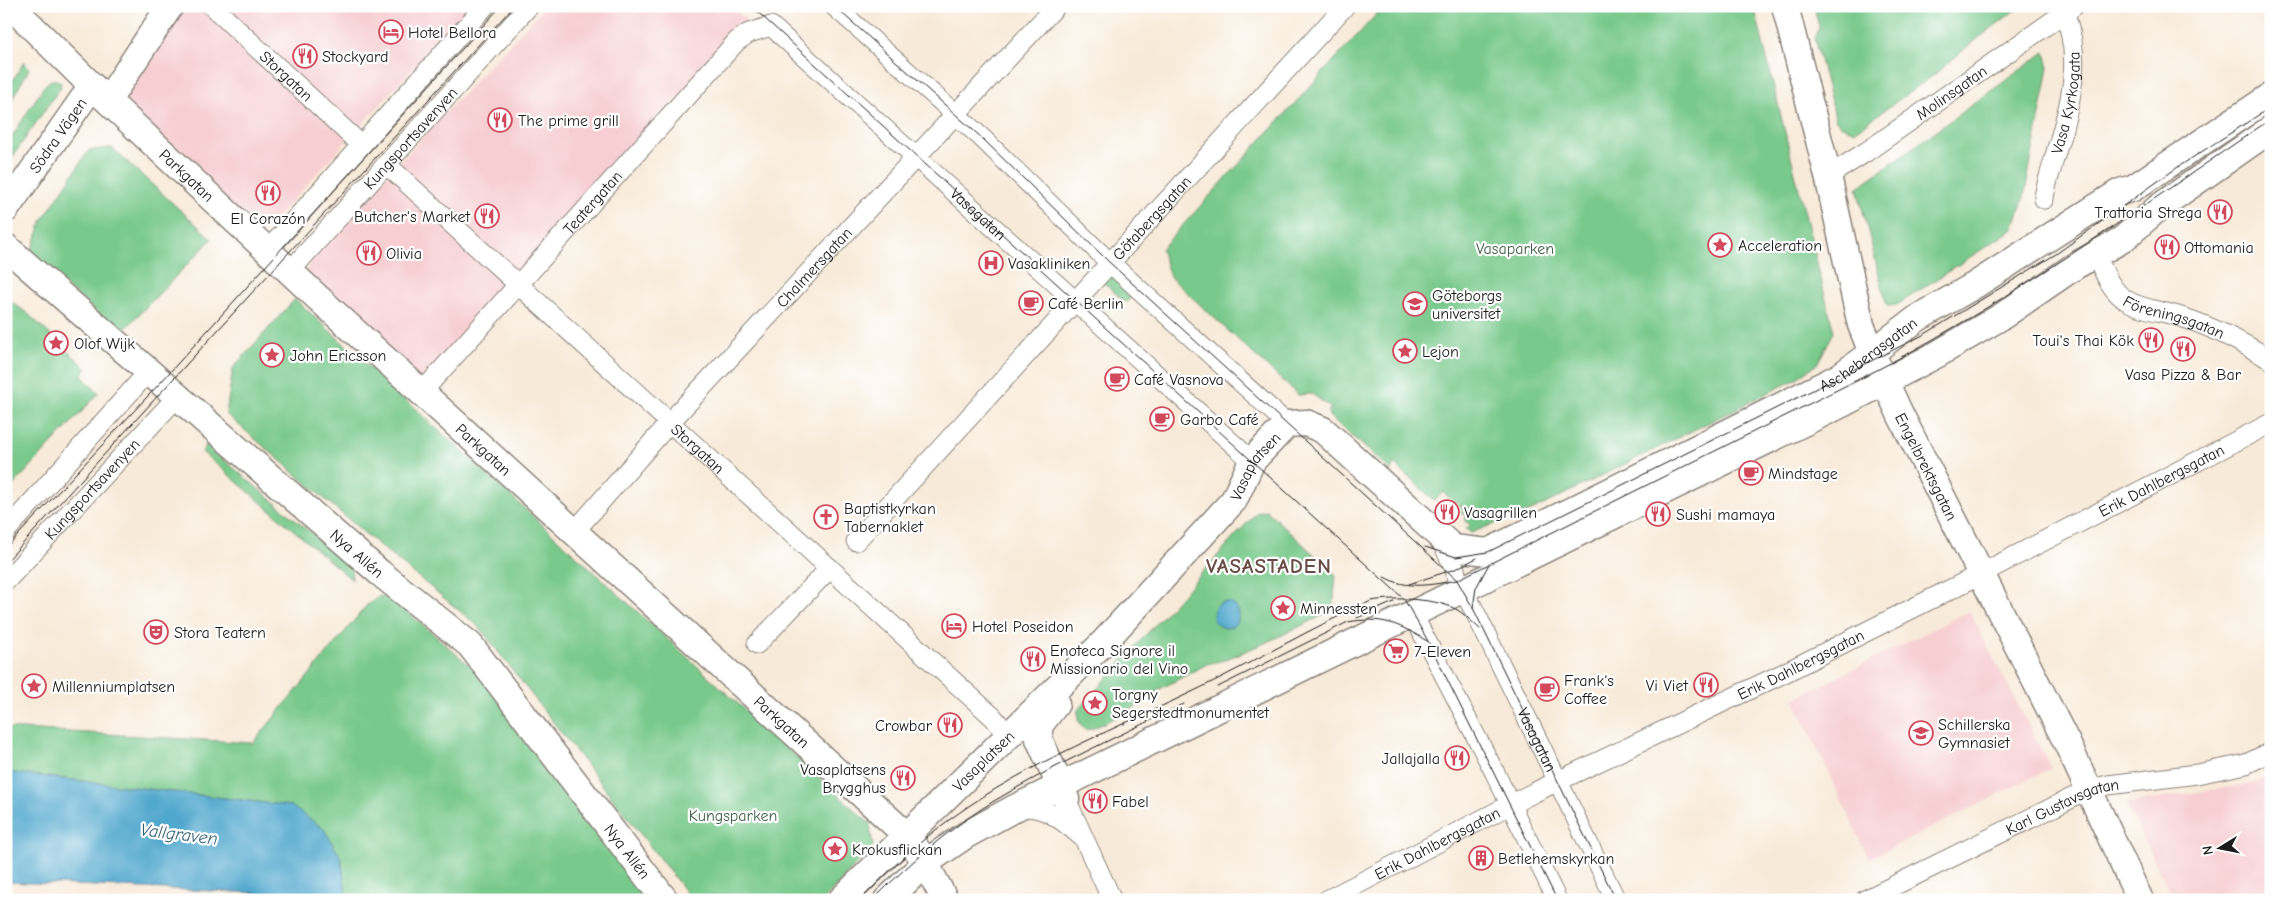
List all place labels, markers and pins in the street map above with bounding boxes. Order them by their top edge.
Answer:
hotel icon: Hotel Bellora [378,19,404,45]
place label: Hotel Bellora [408,24,497,42]
restaurant icon: Stockyard [292,43,318,69]
place label: Stockyard [322,48,388,66]
restaurant icon: The prime grill [487,107,513,133]
place label: The prime grill [518,112,619,130]
restaurant icon: El Corazón [255,180,281,206]
restaurant icon: Trattoria Strega [2207,199,2233,225]
restaurant icon: Butcher's Market [474,203,500,229]
place label: Trattoria Strega [2094,204,2202,222]
place label: Butcher's Market [354,208,470,226]
place label: El Corazón [231,210,305,228]
place icon: Acceleration [1707,232,1733,258]
restaurant icon: Ottomania [2154,234,2180,260]
place label: Acceleration [1738,237,1822,255]
place label: Ottomania [2184,239,2254,257]
restaurant icon: Olivia [356,240,382,266]
place label: Olivia [386,245,422,263]
hospital icon: Vasakliniken [978,250,1004,276]
place label: Vasakliniken [1008,255,1090,273]
place label: Göteborgs universitet [1432,287,1502,323]
cafe icon: Café Berlin [1018,290,1044,316]
school or university icon: Göteborgs universitet [1402,291,1428,317]
place label: Café Berlin [1048,295,1124,313]
restaurant icon: Toui's Thai Kök [2138,327,2164,353]
place icon: Olof Wijk [43,330,69,356]
place label: Toui's Thai Kök [2032,332,2134,350]
place label: Olof Wijk [74,335,135,353]
restaurant icon: Vasa Pizza & Bar [2170,336,2196,362]
place icon: Lejon [1392,338,1418,364]
place icon: John Ericsson [259,342,285,368]
place label: Lejon [1422,343,1459,361]
place label: John Ericsson [290,347,386,365]
cafe icon: Café Vasnova [1104,366,1130,392]
place label: Vasa Pizza & Bar [2125,366,2242,384]
place label: Café Vasnova [1134,371,1224,389]
cafe icon: Garbo Café [1149,406,1175,432]
place label: Garbo Café [1180,411,1259,429]
cafe icon: Mindstage [1738,460,1764,486]
place label: Mindstage [1768,465,1838,483]
restaurant icon: Vasagrillen [1434,499,1460,525]
place label: Baptistkyrkan Tabernaklet [844,500,936,536]
restaurant icon: Sushi mamaya [1645,501,1671,527]
church icon: Baptistkyrkan Tabernaklet [813,504,839,530]
place label: Vasagrillen [1464,504,1537,522]
place label: Sushi mamaya [1676,506,1775,524]
place icon: Minnessten [1270,595,1296,621]
place label: Minnessten [1300,600,1377,618]
hotel icon: Hotel Poseidon [941,613,967,639]
place label: Hotel Poseidon [972,618,1074,636]
theatre icon: Stora Teatern [143,619,169,645]
place label: Stora Teatern [174,624,266,642]
supermarket icon: 7-Eleven [1383,638,1409,664]
place label: Enoteca Signore il Missionario del Vino [1050,642,1188,678]
place label: 7-Eleven [1414,643,1471,661]
restaurant icon: Enoteca Signore il Missionario del Vino [1020,646,1046,672]
place label: Frank's Coffee [1564,672,1614,708]
restaurant icon: Vi Viet [1693,672,1719,698]
place icon: Millenniumplatsen [21,673,47,699]
cafe icon: Frank's Coffee [1534,676,1560,702]
place label: Vi Viet [1646,677,1688,695]
place label: Millenniumplatsen [52,678,175,696]
place label: Torgny Segerstedtmonumentet [1112,686,1269,722]
place icon: Torgny Segerstedtmonumentet [1082,690,1108,716]
restaurant icon: Crowbar [937,712,963,738]
place label: Schillerska Gymnasiet [1938,716,2010,752]
place label: Crowbar [875,717,933,735]
school or university icon: Schillerska Gymnasiet [1908,720,1934,746]
restaurant icon: Jallajalla [1444,745,1470,771]
place label: Jallajalla [1382,750,1440,768]
place label: Vasaplatsens Brygghus [800,761,886,797]
restaurant icon: Vasaplatsens Brygghus [890,765,916,791]
restaurant icon: Fabel [1082,788,1108,814]
place label: Fabel [1112,793,1149,811]
place icon: Krokusflickan [822,836,848,862]
place label: Krokusflickan [852,841,942,859]
building icon: Betlehemskyrkan [1468,845,1494,871]
place label: Betlehemskyrkan [1498,850,1614,868]

